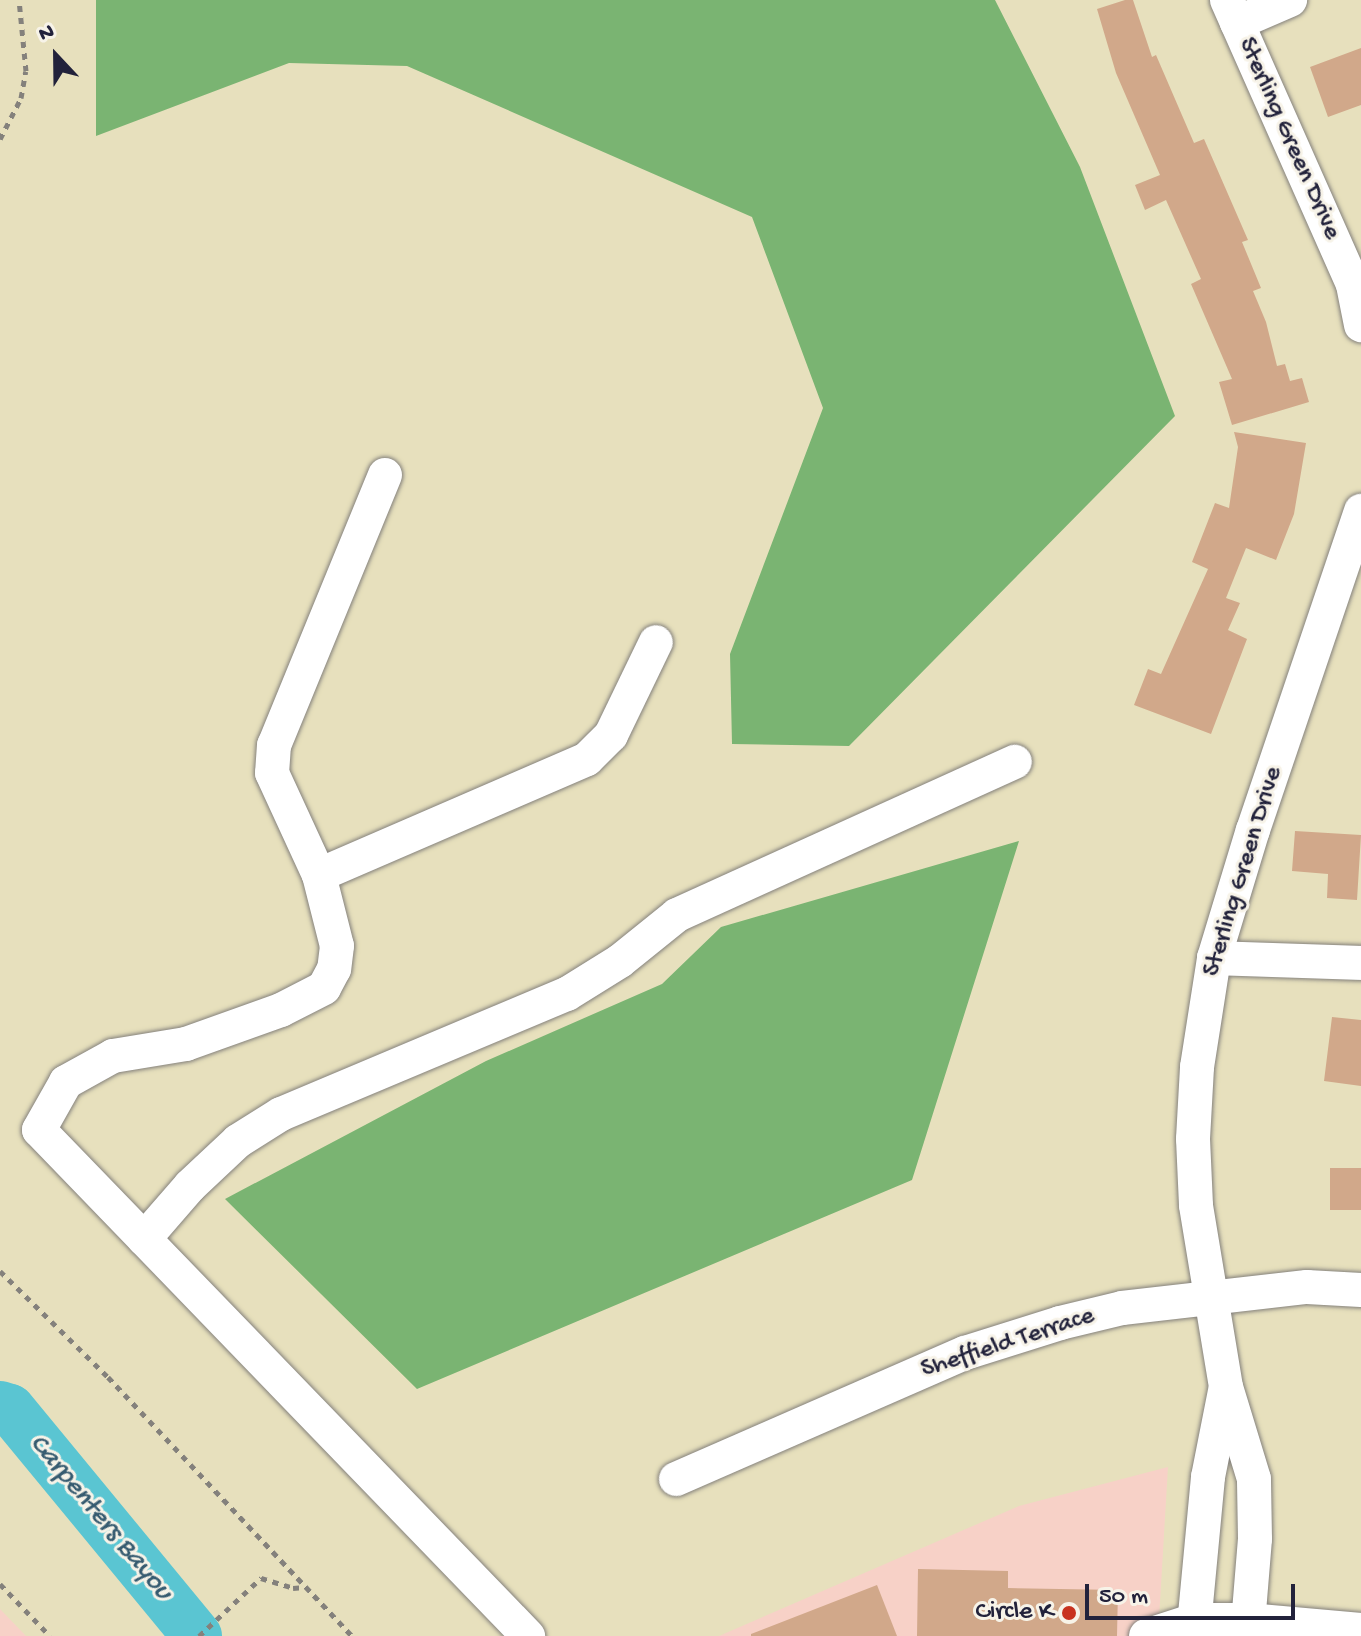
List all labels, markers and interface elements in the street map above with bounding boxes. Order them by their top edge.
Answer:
north arrow [16,16,96,96]
text: N [35,19,59,48]
street label: Sterling Green Drive [1229,33,1347,245]
street label: Sterling Green Drive [1197,763,1291,981]
street label: Sheffield Terrace [918,1301,1098,1387]
water label: Carpenters Bayou [21,1428,179,1608]
scale bar [1089,1568,1299,1618]
text: 50 m [1099,1583,1148,1612]
place label: Circle K [976,1597,1053,1629]
marker: Circle K [1060,1604,1078,1622]

